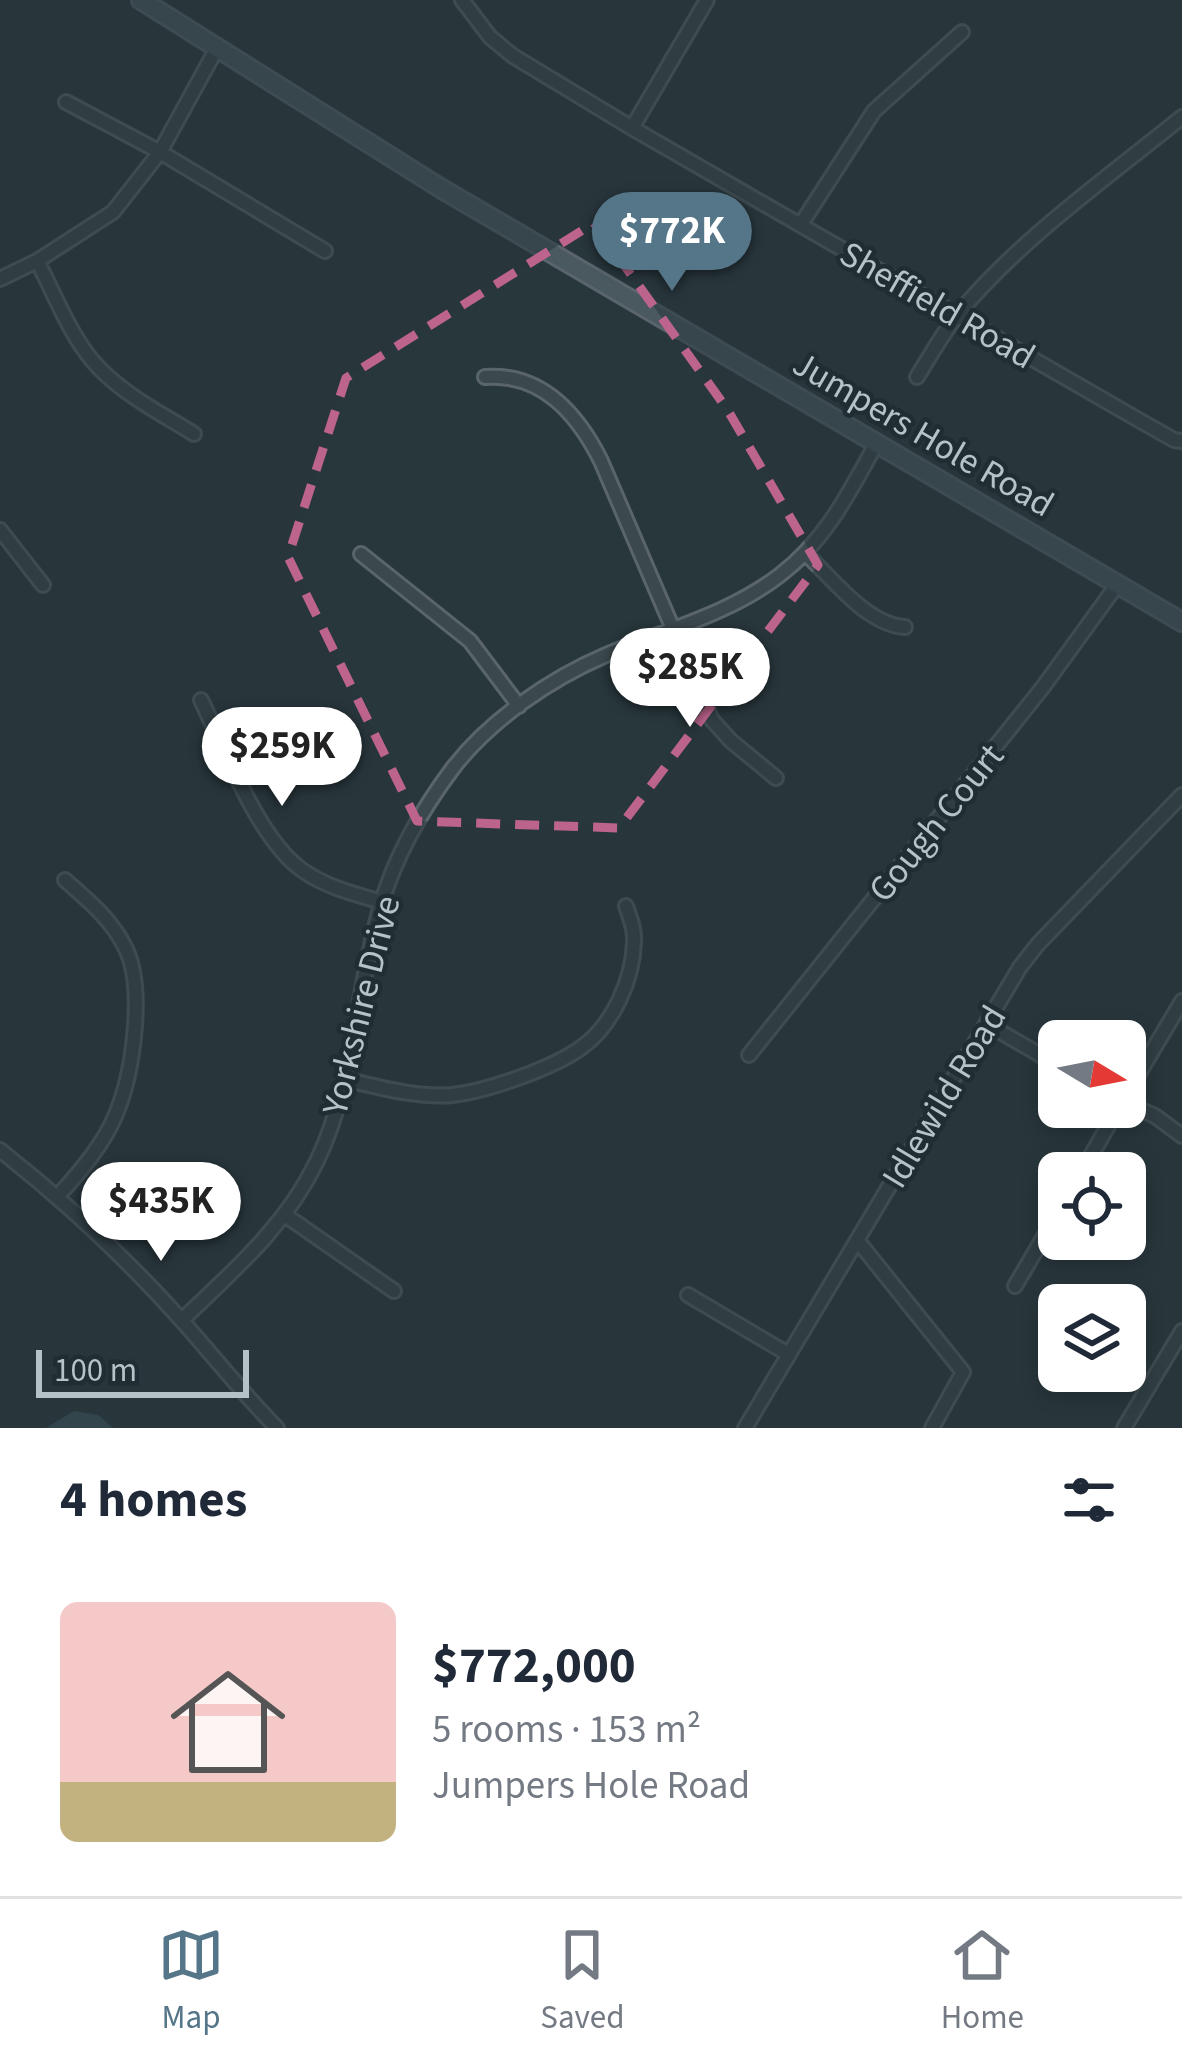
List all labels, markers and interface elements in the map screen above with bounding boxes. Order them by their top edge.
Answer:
pin: $772K [588,192,756,294]
text: $772K [619,203,725,259]
street label: Sheffield Road [830,229,1044,382]
street label: Jumpers Hole Road [783,339,1063,530]
pin: $285K [606,628,774,730]
text: $285K [637,639,743,695]
pin: $259K [198,707,366,809]
text: $259K [229,718,335,774]
street label: Gough Court [856,733,1016,913]
street label: Yorkshire Drive [309,890,413,1121]
street label: Idlewild Road [870,996,1019,1198]
north arrow [1038,1020,1146,1128]
map controls [1038,1020,1146,1392]
button: locate [1038,1152,1146,1260]
pin: $435K [77,1162,245,1264]
text: $435K [108,1173,214,1229]
button: layers [1038,1284,1146,1392]
scale bar [36,1344,249,1397]
text: 100 m [54,1347,137,1394]
text: 4 homes [60,1464,247,1536]
icon: filters [1056,1467,1122,1533]
text: $772,000 [432,1630,636,1702]
icon: home [156,1650,300,1794]
text: 5 rooms · 153 m² [432,1702,701,1758]
text: Jumpers Hole Road [432,1758,750,1814]
tab: Map [158,1922,224,2041]
tab: Saved [540,1922,625,2041]
tab: Home [941,1922,1024,2041]

